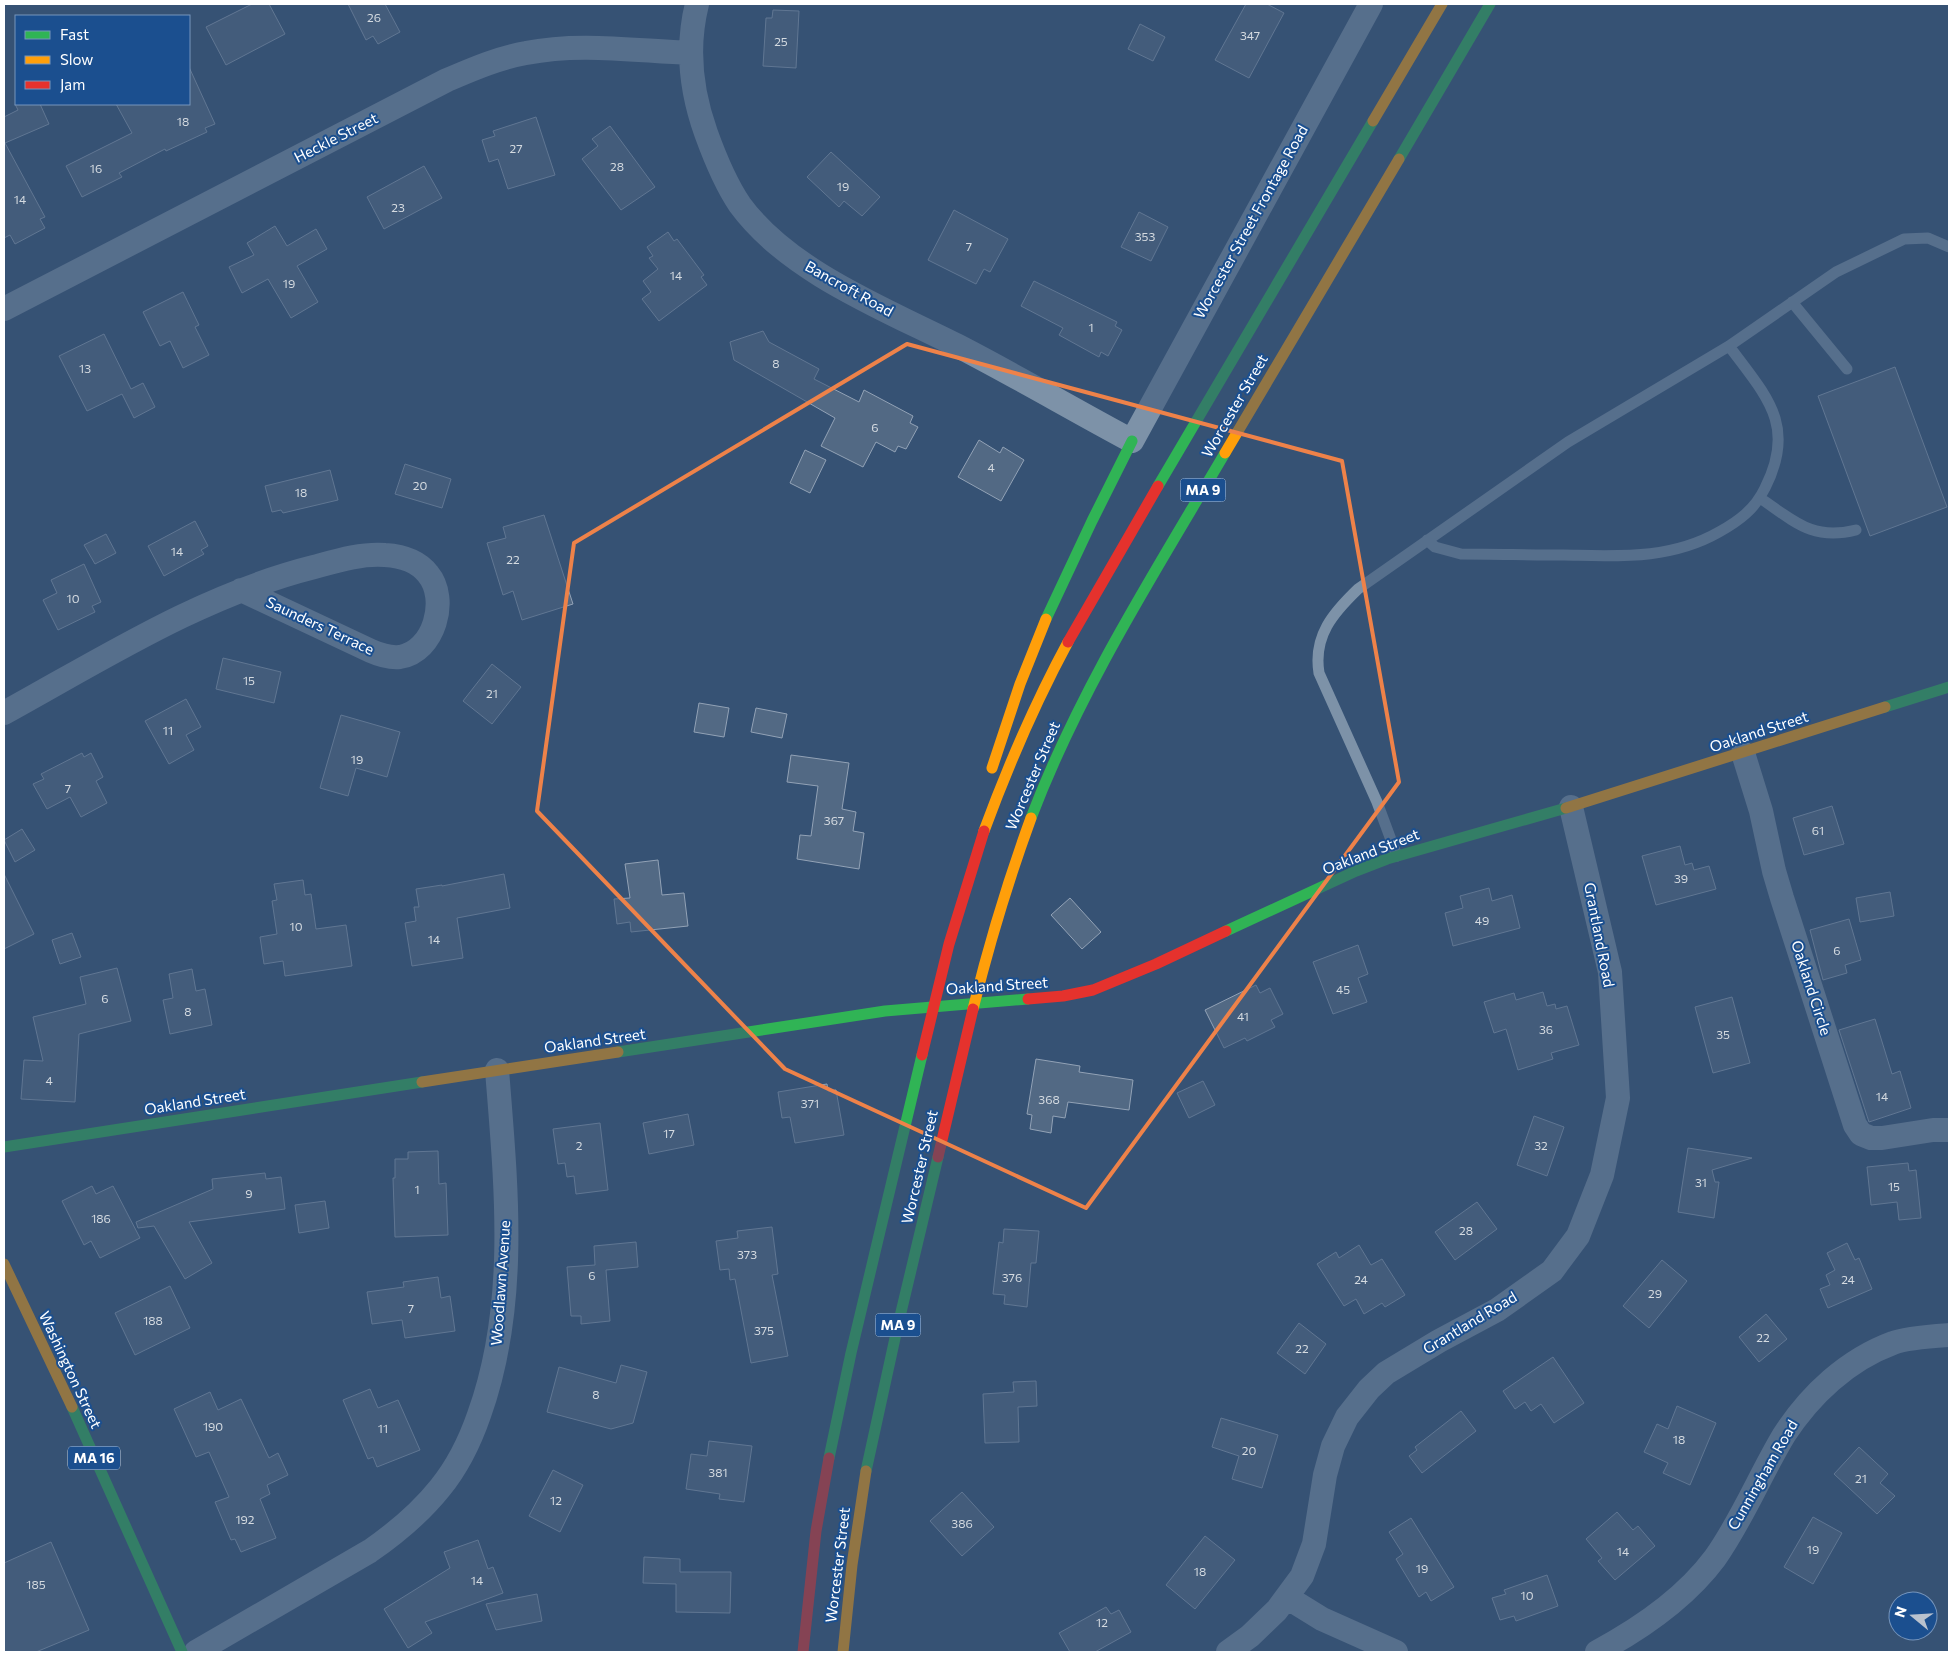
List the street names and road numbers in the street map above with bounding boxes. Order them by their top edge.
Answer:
street label: Heckle Street [291,108,380,166]
street label: Worcester Street Frontage Road [1189,122,1311,321]
street label: Bancroft Road [802,256,897,320]
street label: Worcester Street [1197,351,1271,460]
road number: MA 9 [1180,478,1226,502]
street label: Saunders Terrace [264,592,377,658]
street label: Oakland Street [1707,707,1810,755]
street label: Worcester Street [1001,719,1063,833]
street label: Oakland Street [1320,824,1422,878]
street label: Grantland Road [1581,881,1619,989]
street label: Oakland Circle [1788,938,1836,1038]
street label: Oakland Street [945,972,1049,998]
street label: Oakland Street [543,1024,647,1056]
street label: Oakland Street [143,1084,247,1118]
street label: Worcester Street [897,1108,941,1225]
street label: Woodlawn Avenue [487,1219,513,1346]
street label: Grantland Road [1419,1287,1520,1357]
street label: Washington Street [36,1308,106,1431]
road number: MA 9 [876,1314,920,1336]
street label: Cunningham Road [1723,1416,1801,1533]
road number: MA 16 [68,1446,120,1470]
street label: Worcester Street [821,1506,853,1624]

